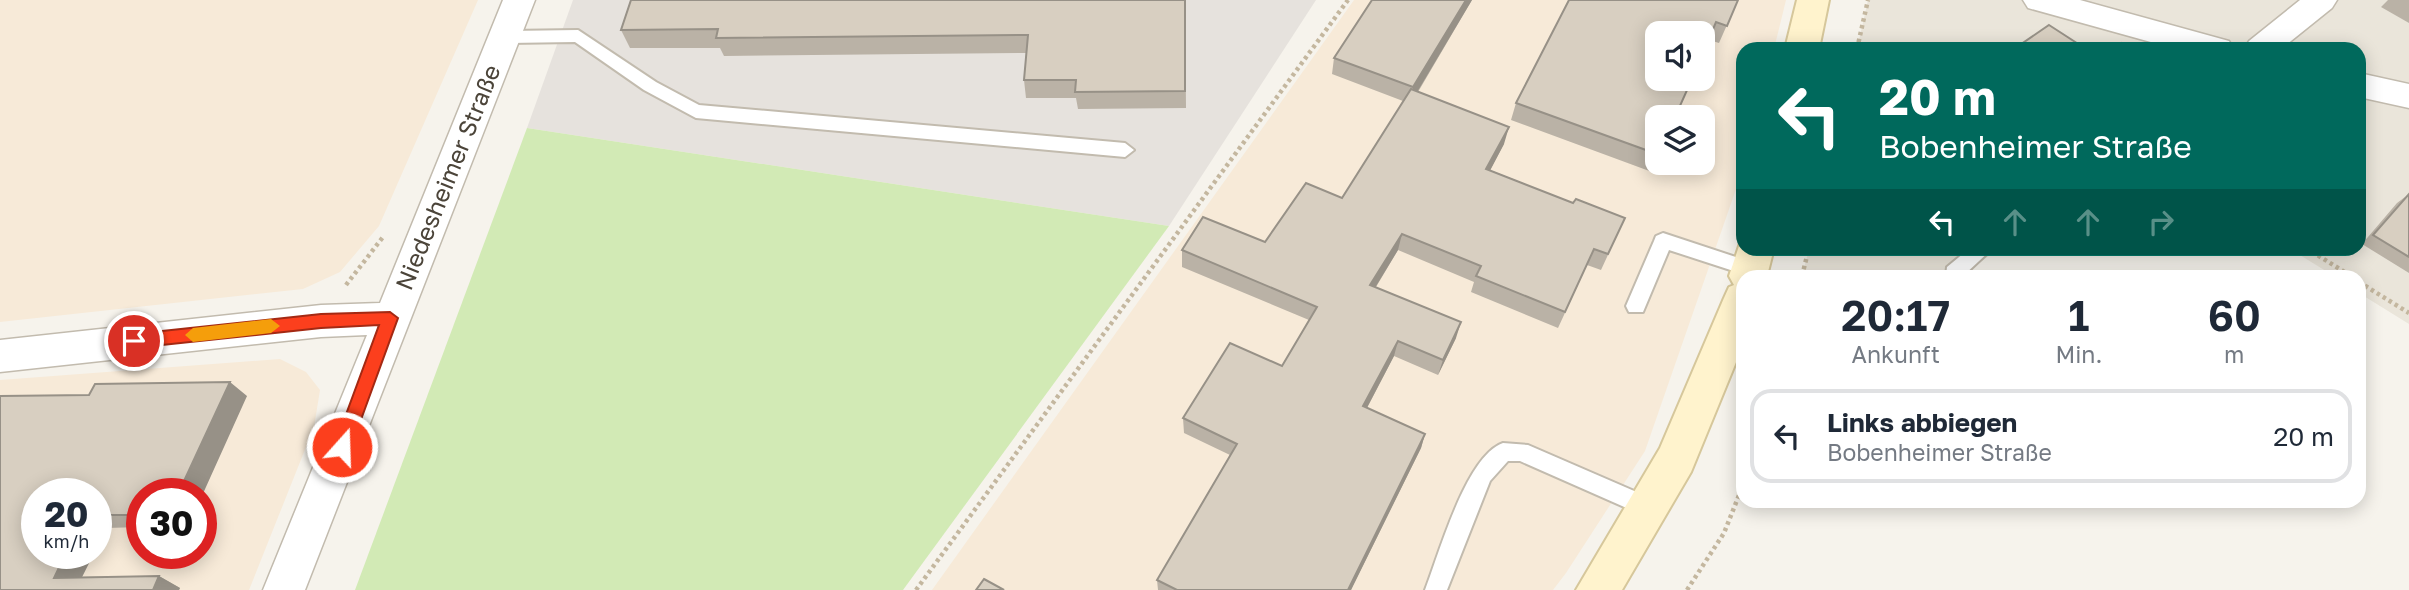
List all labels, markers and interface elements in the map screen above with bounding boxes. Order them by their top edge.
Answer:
map controls [1645,21,1715,175]
button: sound [1645,21,1715,91]
street label: Niedesheimer Straße [388,60,506,294]
text: 20 m [1879,67,1996,126]
icon: left [1764,70,1855,161]
button: layers [1645,105,1715,175]
text: Bobenheimer Straße [1879,127,2192,165]
icon: left [1923,203,1961,241]
icon: ahead [1996,203,2034,241]
icon: ahead [2069,203,2107,241]
icon: right [2142,203,2180,241]
text: 20:17 [1841,290,1950,340]
text: 1 [2068,290,2089,340]
text: 60 [2208,290,2261,340]
pin [104,311,164,371]
icon: arrive [115,322,153,360]
text: Ankunft [1851,340,1940,368]
text: Min. [2055,340,2102,368]
text: m [2224,340,2244,368]
text: Links abbiegen [1827,407,2017,438]
position arrow [305,410,379,484]
icon: left [1768,417,1806,455]
text: 20 m [2273,421,2334,452]
text: Bobenheimer Straße [1827,438,2052,466]
speed limit sign: 30 [126,478,217,569]
text: 20 [44,493,89,535]
text: km/h [44,530,89,552]

